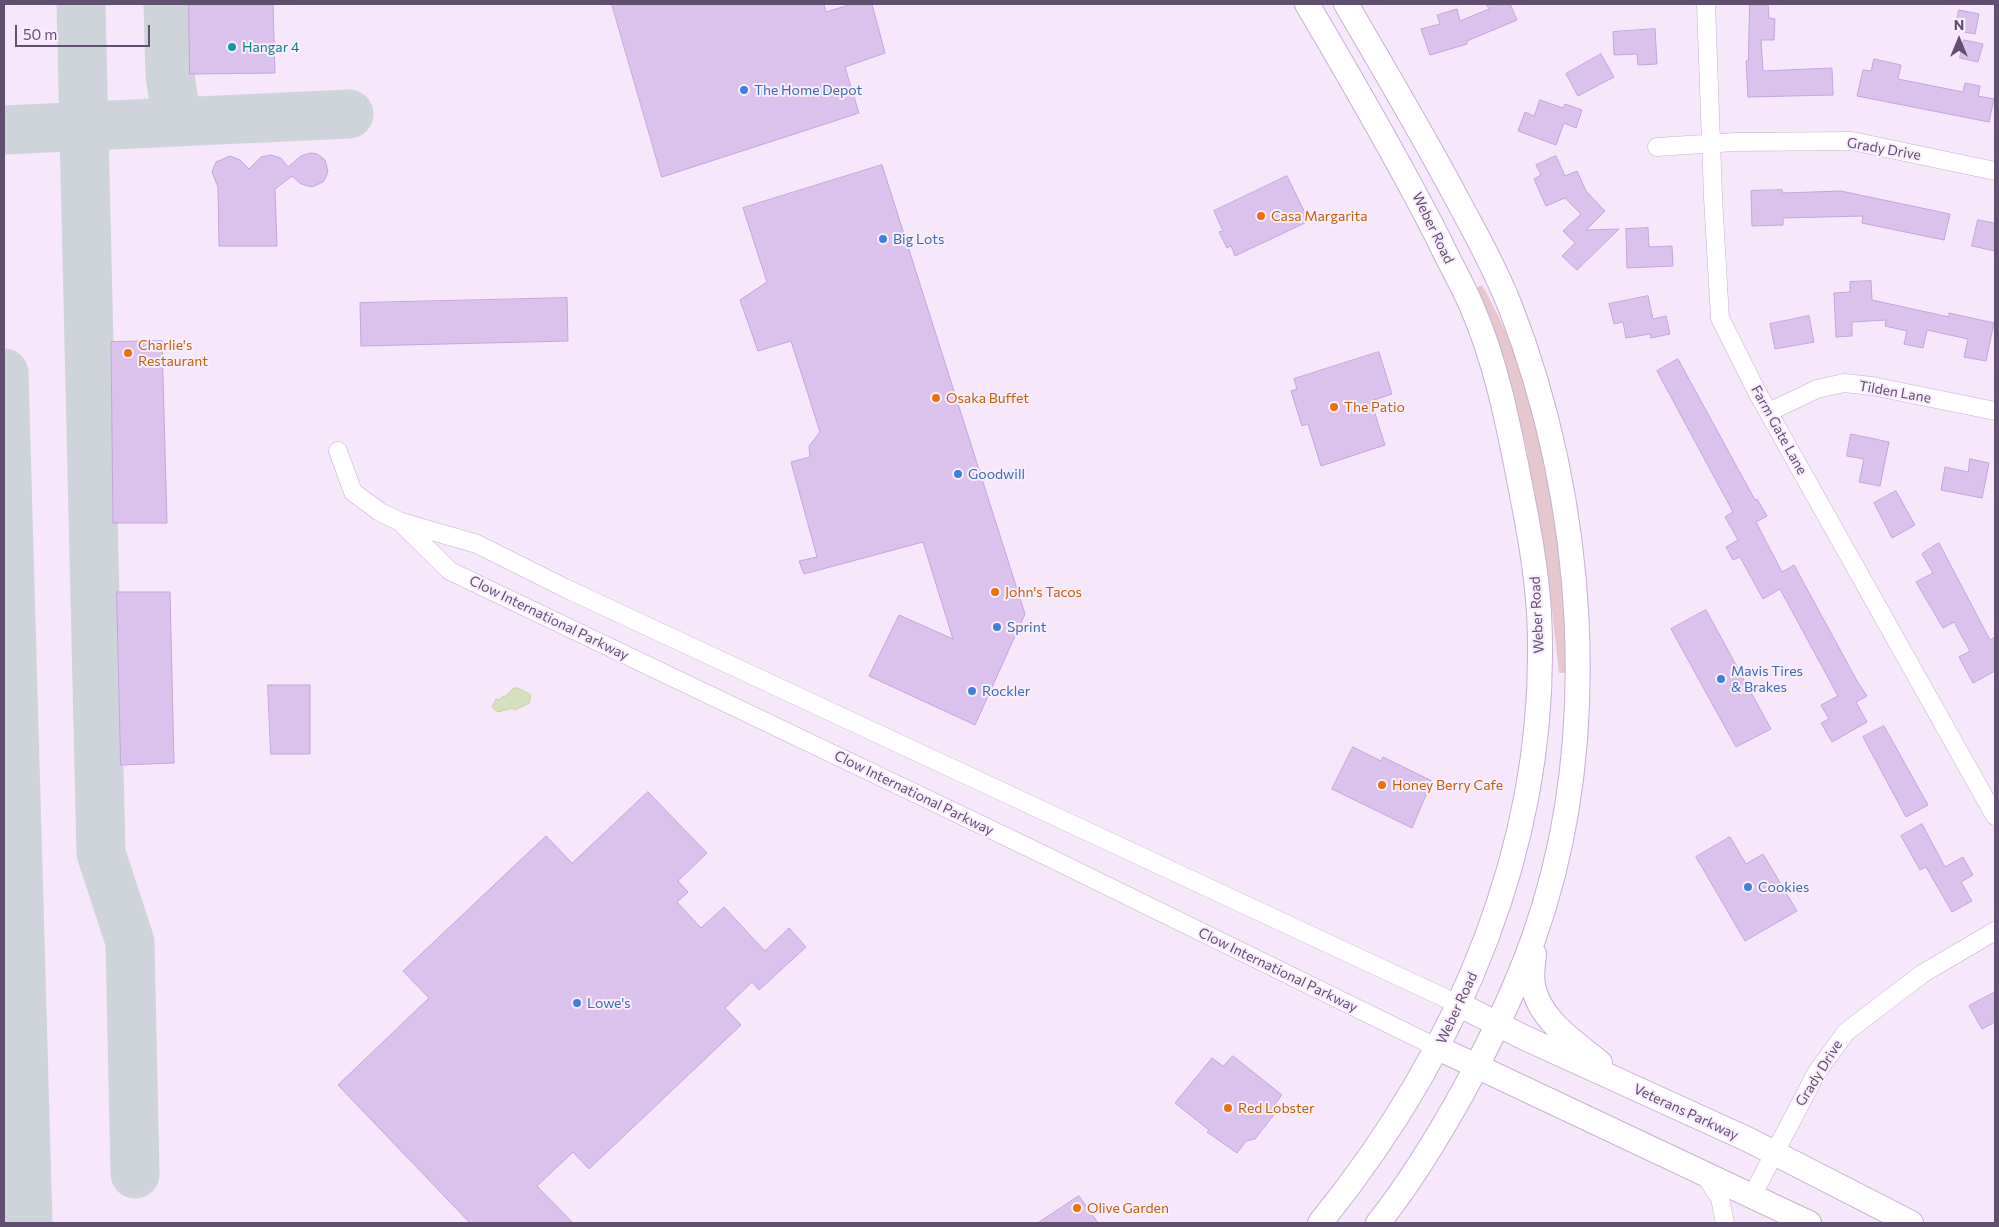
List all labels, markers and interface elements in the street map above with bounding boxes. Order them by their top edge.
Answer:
scale bar [18,15,152,47]
north arrow [1934,15,1984,65]
text: N [1954,16,1964,33]
text: 50 m [23,25,57,43]
place label: Hangar 4 [242,39,299,55]
marker: Hangar 4 [226,41,238,53]
place label: The Home Depot [754,82,862,98]
marker: The Home Depot [738,84,750,96]
street label: Grady Drive [1846,134,1922,164]
street label: Weber Road [1409,190,1457,266]
place label: Casa Margarita [1271,208,1368,224]
marker: Casa Margarita [1255,210,1267,222]
place label: Big Lots [893,231,944,247]
marker: Big Lots [877,233,889,245]
place label: Charlie's Restaurant [138,337,208,370]
marker: Charlie's Restaurant [122,347,134,359]
street label: Tilden Lane [1858,377,1932,407]
street label: Farm Gate Lane [1748,382,1810,478]
place label: Osaka Buffet [946,390,1029,406]
marker: Osaka Buffet [930,392,942,404]
place label: The Patio [1344,399,1405,415]
marker: The Patio [1328,401,1340,413]
place label: Goodwill [968,466,1025,482]
marker: Goodwill [952,468,964,480]
street label: Clow International Parkway [467,572,631,664]
street label: Weber Road [1527,576,1547,654]
place label: John's Tacos [1005,584,1082,600]
marker: John's Tacos [989,586,1001,598]
place label: Sprint [1007,619,1046,635]
marker: Sprint [991,621,1003,633]
place label: Mavis Tires & Brakes [1731,663,1803,696]
marker: Mavis Tires & Brakes [1715,673,1727,685]
place label: Rockler [982,683,1030,699]
marker: Rockler [966,685,978,697]
street label: Clow International Parkway [832,747,996,839]
place label: Honey Berry Cafe [1392,777,1503,793]
marker: Honey Berry Cafe [1376,779,1388,791]
place label: Cookies [1758,879,1809,895]
marker: Cookies [1742,881,1754,893]
street label: Clow International Parkway [1196,924,1360,1016]
street label: Weber Road [1433,969,1481,1047]
place label: Lowe's [587,995,631,1011]
marker: Lowe's [571,997,583,1009]
street label: Grady Drive [1792,1037,1846,1109]
street label: Veterans Parkway [1631,1080,1741,1144]
place label: Red Lobster [1238,1100,1315,1116]
marker: Red Lobster [1222,1102,1234,1114]
place label: Olive Garden [1087,1200,1169,1216]
marker: Olive Garden [1071,1202,1083,1214]

